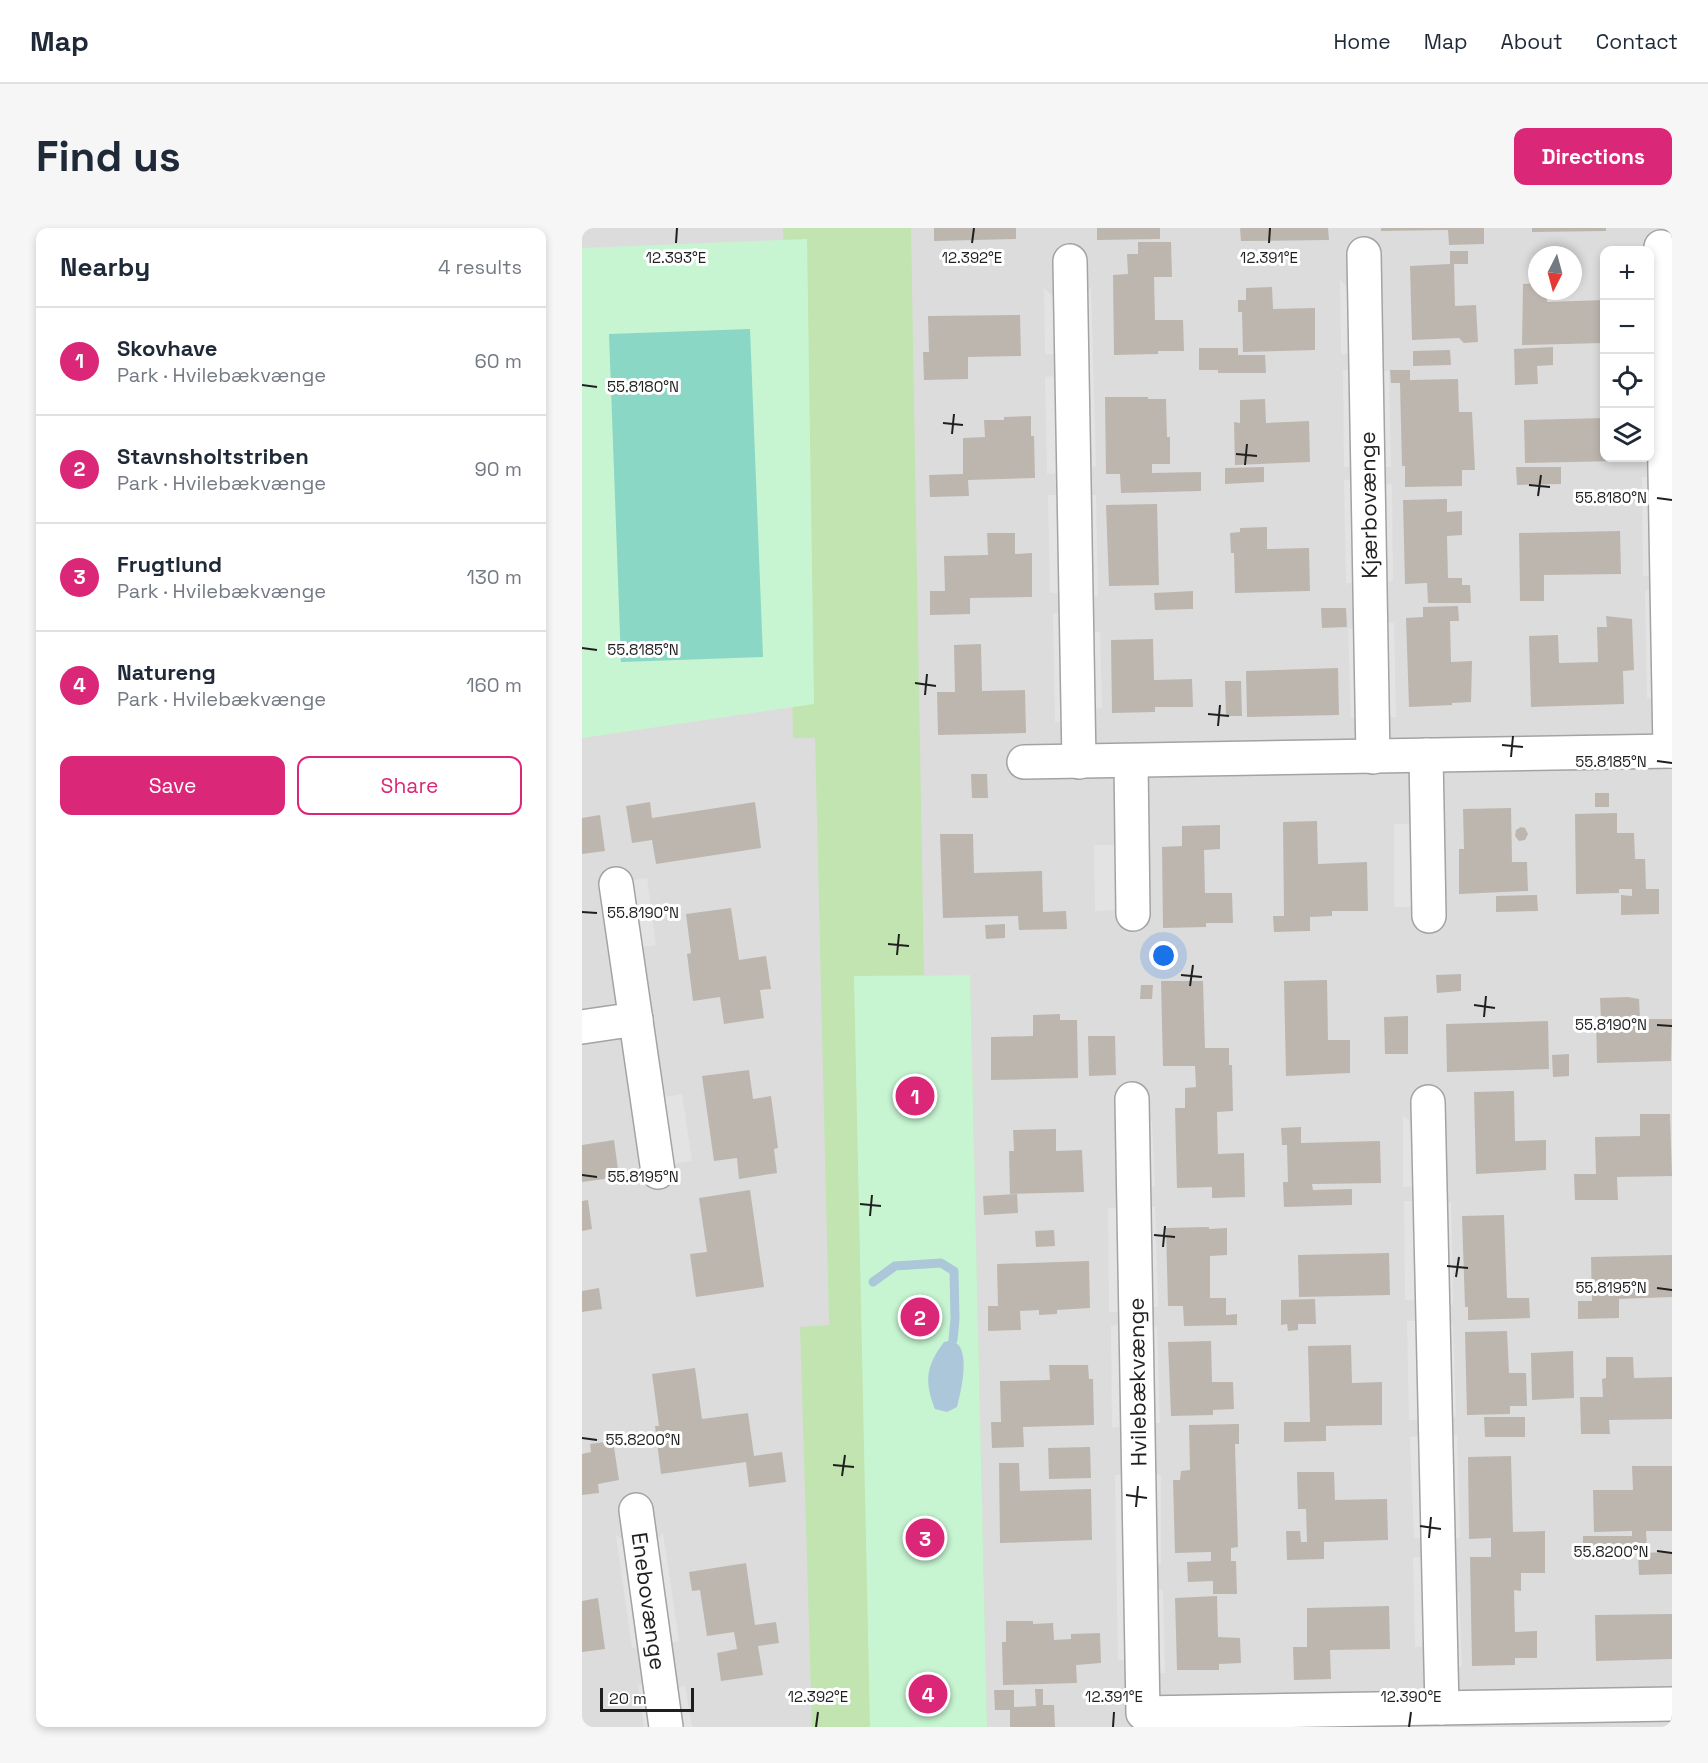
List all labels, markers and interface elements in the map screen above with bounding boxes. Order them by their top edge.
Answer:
text: Map [30,23,89,59]
text: Home [1333,28,1391,55]
text: Map [1424,28,1468,55]
text: About [1501,28,1563,55]
text: Contact [1596,28,1678,55]
button: Directions [1514,128,1672,185]
text: Find us [36,130,181,183]
north arrow [1528,246,1582,300]
map controls [1600,246,1654,462]
button: + [1600,246,1654,300]
text: 12.393°E [646,248,706,267]
text: 12.392°E [942,248,1002,267]
text: 12.391°E [1240,248,1298,267]
text: Nearby [60,250,150,284]
text: 4 results [438,254,522,280]
button: − [1600,300,1654,354]
text: Skovhave [117,334,217,362]
text: 1 [75,348,84,374]
text: 60 m [475,348,522,374]
button: locate [1600,354,1654,408]
text: Park · Hvilebækvænge [117,362,326,388]
text: 55.8180°N [607,377,679,396]
button: layers [1600,408,1654,462]
street label: Kjærbovænge [1353,431,1383,579]
text: Stavnsholtstriben [117,442,309,470]
text: 2 [74,456,85,482]
text: 90 m [475,456,522,482]
text: Park · Hvilebækvænge [117,470,326,496]
text: 55.8180°N [1575,488,1647,507]
text: Frugtlund [117,550,222,578]
text: 3 [73,564,86,590]
text: 130 m [466,564,522,590]
text: Park · Hvilebækvænge [117,578,326,604]
text: 55.8185°N [607,640,679,659]
text: Natureng [117,658,216,686]
text: 4 [73,672,86,698]
text: 160 m [466,672,522,698]
text: Park · Hvilebækvænge [117,686,326,712]
text: 55.8185°N [1575,752,1647,771]
button: Save [60,756,285,815]
button: Share [297,756,522,815]
text: 55.8190°N [607,903,679,922]
your location [1149,941,1178,970]
text: 55.8190°N [1575,1015,1647,1034]
pin: 1 [896,1074,934,1118]
text: 55.8195°N [607,1167,679,1186]
text: 55.8195°N [1575,1278,1647,1297]
pin: 2 [900,1294,940,1340]
street label: Hvilebækvænge [1122,1297,1152,1467]
text: 55.8200°N [605,1430,681,1449]
pin: 3 [906,1516,944,1560]
street label: Enebovænge [625,1530,673,1672]
text: 55.8200°N [1573,1542,1649,1561]
pin: 4 [908,1672,948,1716]
scale bar [600,1685,694,1712]
text: 12.392°E [788,1687,848,1706]
text: 12.391°E [1085,1687,1143,1706]
text: 12.390°E [1380,1687,1442,1706]
text: 20 m [609,1688,647,1709]

